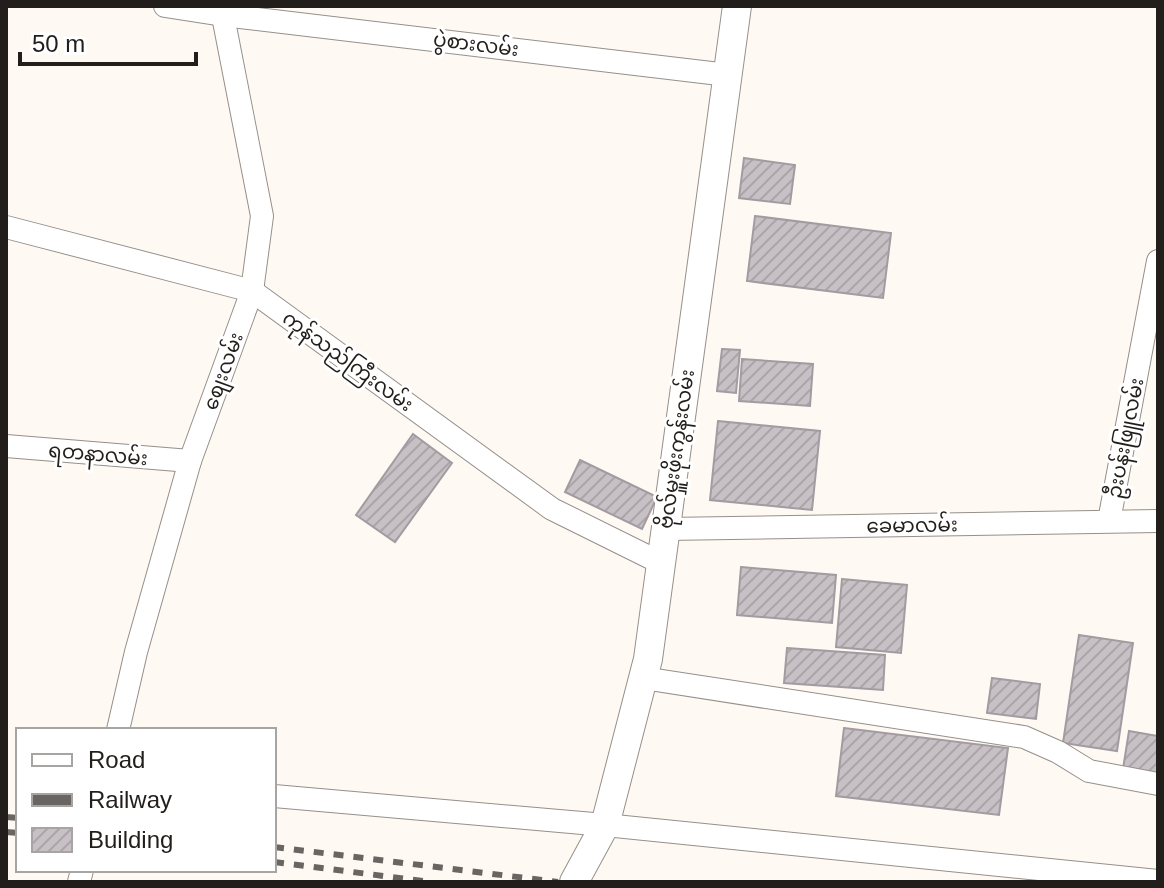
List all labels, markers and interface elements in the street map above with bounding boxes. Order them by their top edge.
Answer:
scale bar [20,16,196,66]
street label: ပွဲစားလမ်း [431,25,520,65]
text: 50 m [32,30,85,57]
street label: ကုန်သည်ကြီးလမ်း [275,304,419,420]
street label: စျေးလမ်း [196,328,252,414]
street label: ဗိုလ်မှူးဖိုးကွန်းလမ်း [651,367,704,531]
street label: ဦးပန်းဖြူလမ်း [1100,375,1152,501]
street label: ရတနာလမ်း [47,436,149,474]
street label: ခေမာလမ်း [866,510,958,537]
legend [16,728,276,872]
text: Road [88,746,145,773]
text: Railway [88,786,172,813]
text: Building [88,826,173,853]

